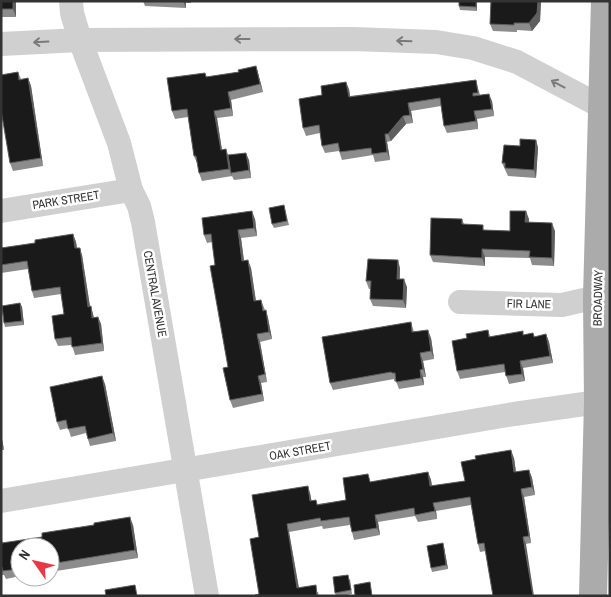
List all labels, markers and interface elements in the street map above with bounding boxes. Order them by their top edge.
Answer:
one-way arrow [234,34,250,44]
one-way arrow [396,36,412,45]
one-way arrow [33,38,49,47]
one-way arrow [551,79,566,89]
street label: PARK STREET [31,187,101,213]
street label: CENTRAL AVENUE [140,250,170,338]
street label: BROADWAY [590,269,606,326]
street label: FIR LANE [507,296,551,312]
street label: OAK STREET [268,438,332,464]
north arrow [10,537,60,587]
text: N [14,546,34,563]

